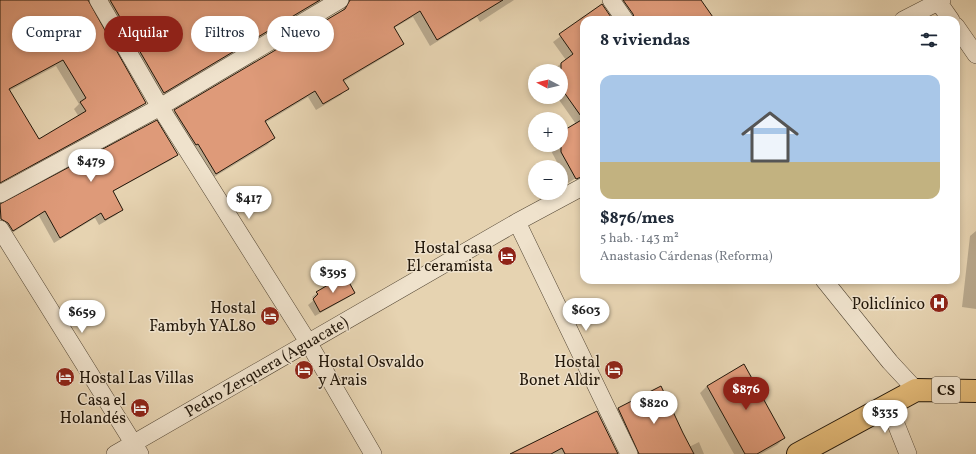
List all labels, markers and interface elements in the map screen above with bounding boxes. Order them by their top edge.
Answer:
chip: Comprar [12,16,96,52]
chip: Alquilar [104,16,183,52]
chip: Filtros [191,16,259,52]
chip: Nuevo [267,16,334,52]
text: 8 viviendas [600,29,690,52]
icon: filters [918,29,940,51]
north arrow [528,64,568,104]
map controls [528,64,568,200]
icon: home [734,101,806,173]
button: + [528,112,568,152]
pin: $479 [67,149,115,183]
text: $479 [77,153,105,171]
button: − [528,160,568,200]
pin: $417 [225,186,273,220]
text: $417 [236,190,262,208]
text: $876/mes [600,207,674,230]
text: 5 hab. · 143 m² [600,230,679,248]
place label: Hostal casa El ceramista [407,238,493,278]
hotel icon: Hostal casa El ceramista [496,245,518,267]
text: Anastasio Cárdenas (Reforma) [600,248,772,266]
pin: $395 [309,260,357,294]
text: $395 [319,264,347,282]
hospital icon: Policlínico [928,292,950,314]
place label: Policlínico [852,294,925,316]
place label: Hostal Fambyh YAL80 [149,298,256,338]
pin: $603 [562,298,610,332]
pin: $659 [58,300,106,334]
text: $603 [572,302,600,320]
text: $659 [68,304,96,322]
hotel icon: Hostal Fambyh YAL80 [259,305,281,327]
street label: Pedro Zerquera (Aguacate) [181,312,353,424]
place label: Hostal Osvaldo y Arais [318,352,424,392]
place label: Hostal Bonet Aldir [519,352,600,392]
hotel icon: Hostal Osvaldo y Arais [293,359,315,381]
hotel icon: Hostal Bonet Aldir [603,359,625,381]
hotel icon: Hostal Las Villas [54,366,76,388]
place label: Hostal Las Villas [79,368,194,390]
pin: $876 [722,377,770,411]
road number: CS [932,377,960,403]
text: $876 [732,381,760,399]
place label: Casa el Holandés [60,390,126,430]
pin: $820 [630,391,678,425]
text: $820 [640,395,668,413]
hotel icon: Casa el Holandés [129,397,151,419]
pin: $335 [861,400,909,434]
text: $335 [872,404,898,422]

